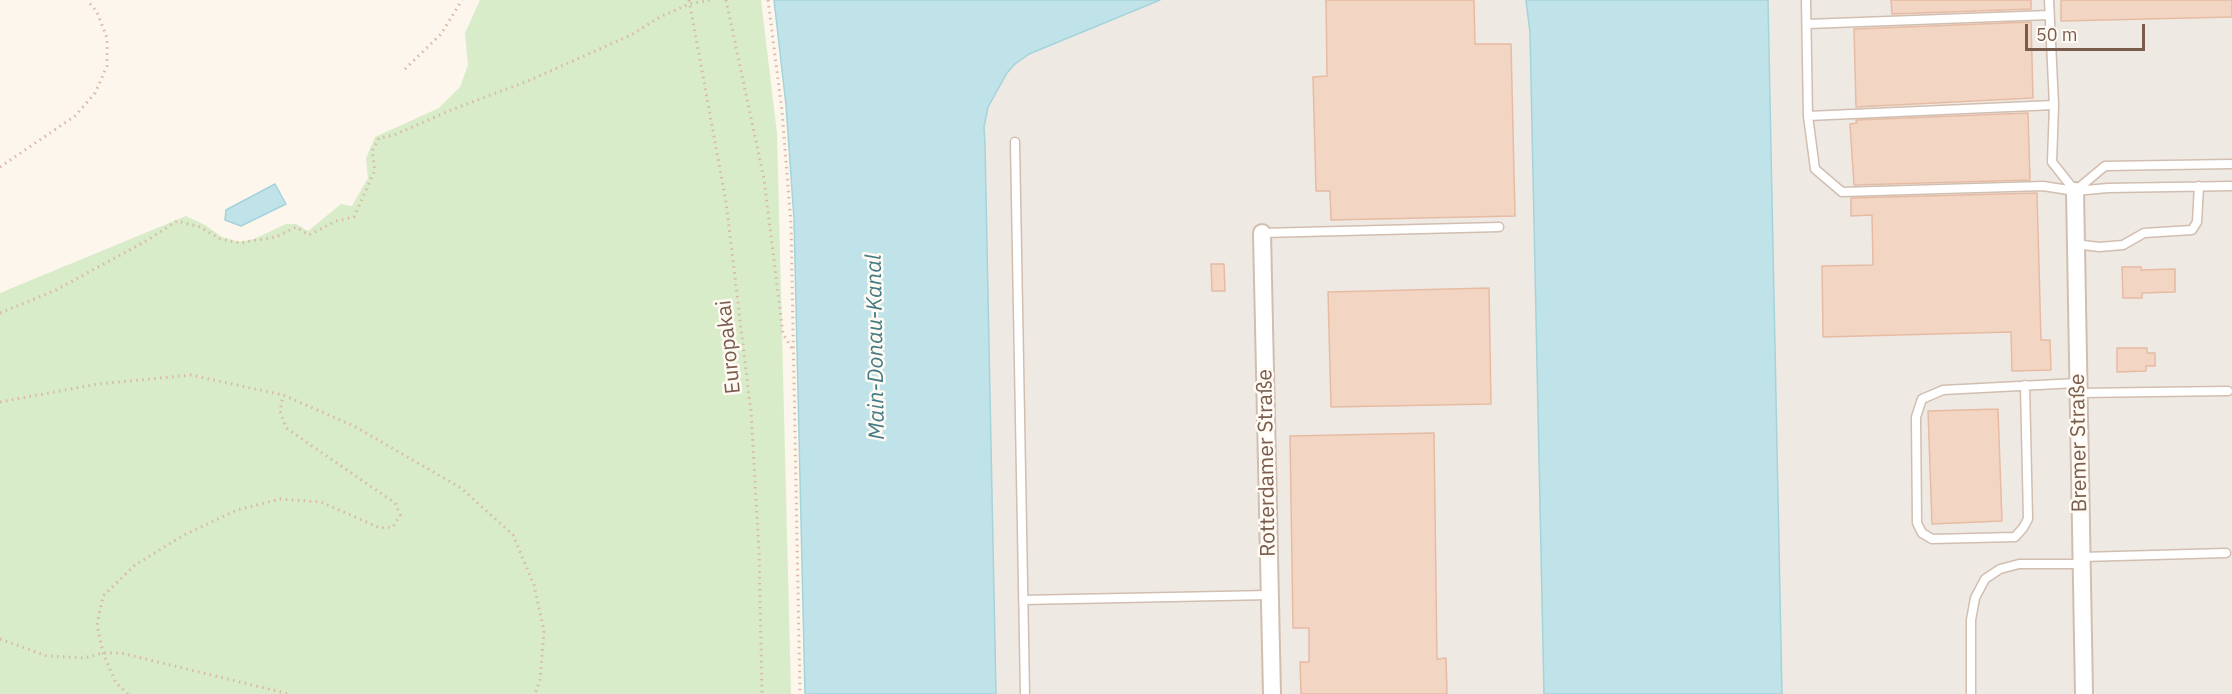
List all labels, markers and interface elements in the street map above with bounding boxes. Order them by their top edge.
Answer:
scale bar [2028,12,2148,50]
text: 50 m [2036,23,2078,46]
water label: Main-Donau-Kanal [861,254,891,440]
street label: Europakai [712,299,746,395]
street label: Rotterdamer Straße [1253,369,1281,557]
street label: Bremer Straße [2065,373,2093,513]

